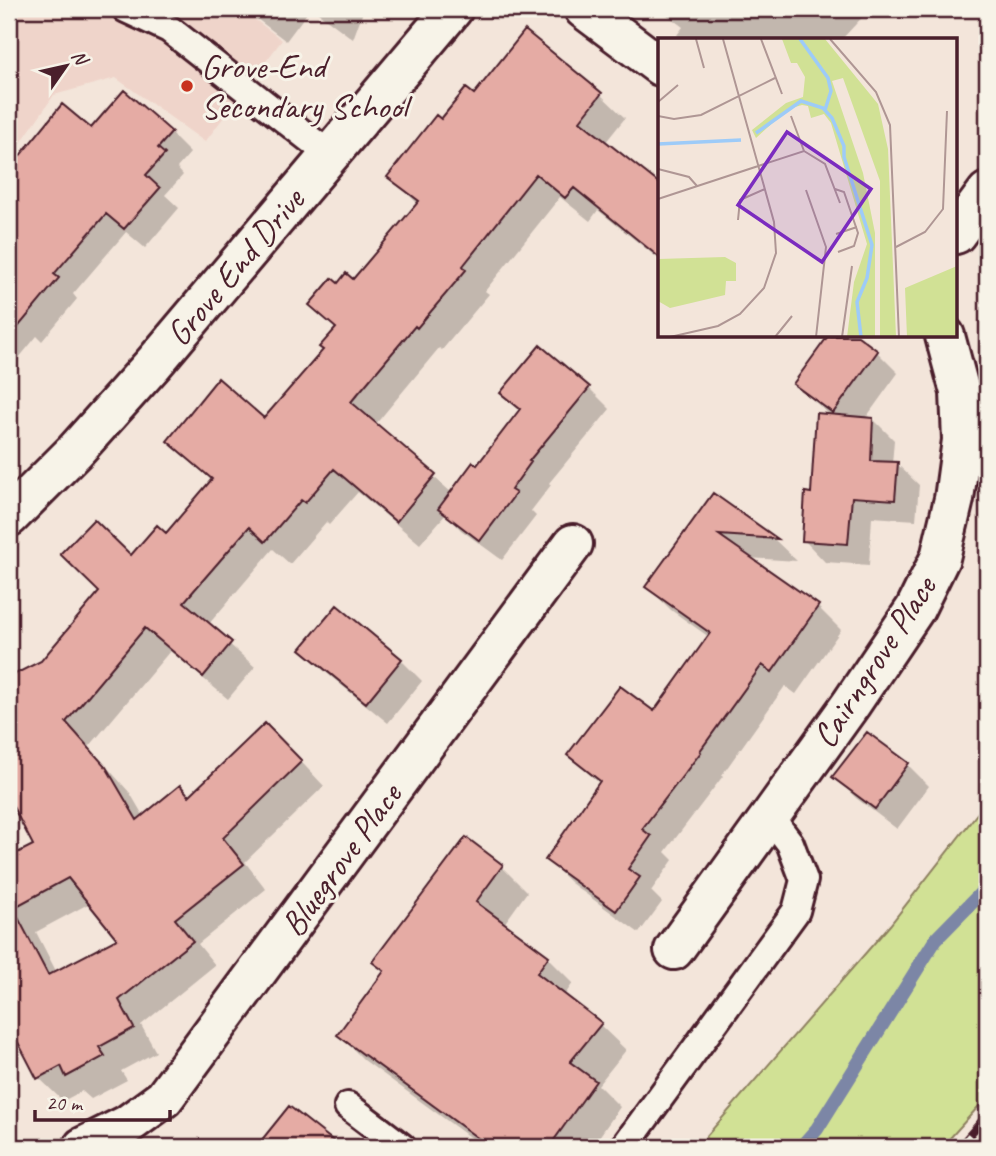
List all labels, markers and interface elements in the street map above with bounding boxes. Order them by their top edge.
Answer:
north arrow [32,32,102,102]
inset map [658,38,958,338]
place label: Grove-End Secondary School [201,44,413,129]
text: N [66,45,94,71]
marker: Grove-End Secondary School [179,78,195,94]
street label: Grove End Drive [156,177,316,355]
street label: Cairngrove Place [802,566,948,756]
street label: Bluegrove Place [270,773,413,945]
scale bar [35,1079,170,1123]
text: 20 m [46,1090,84,1116]

